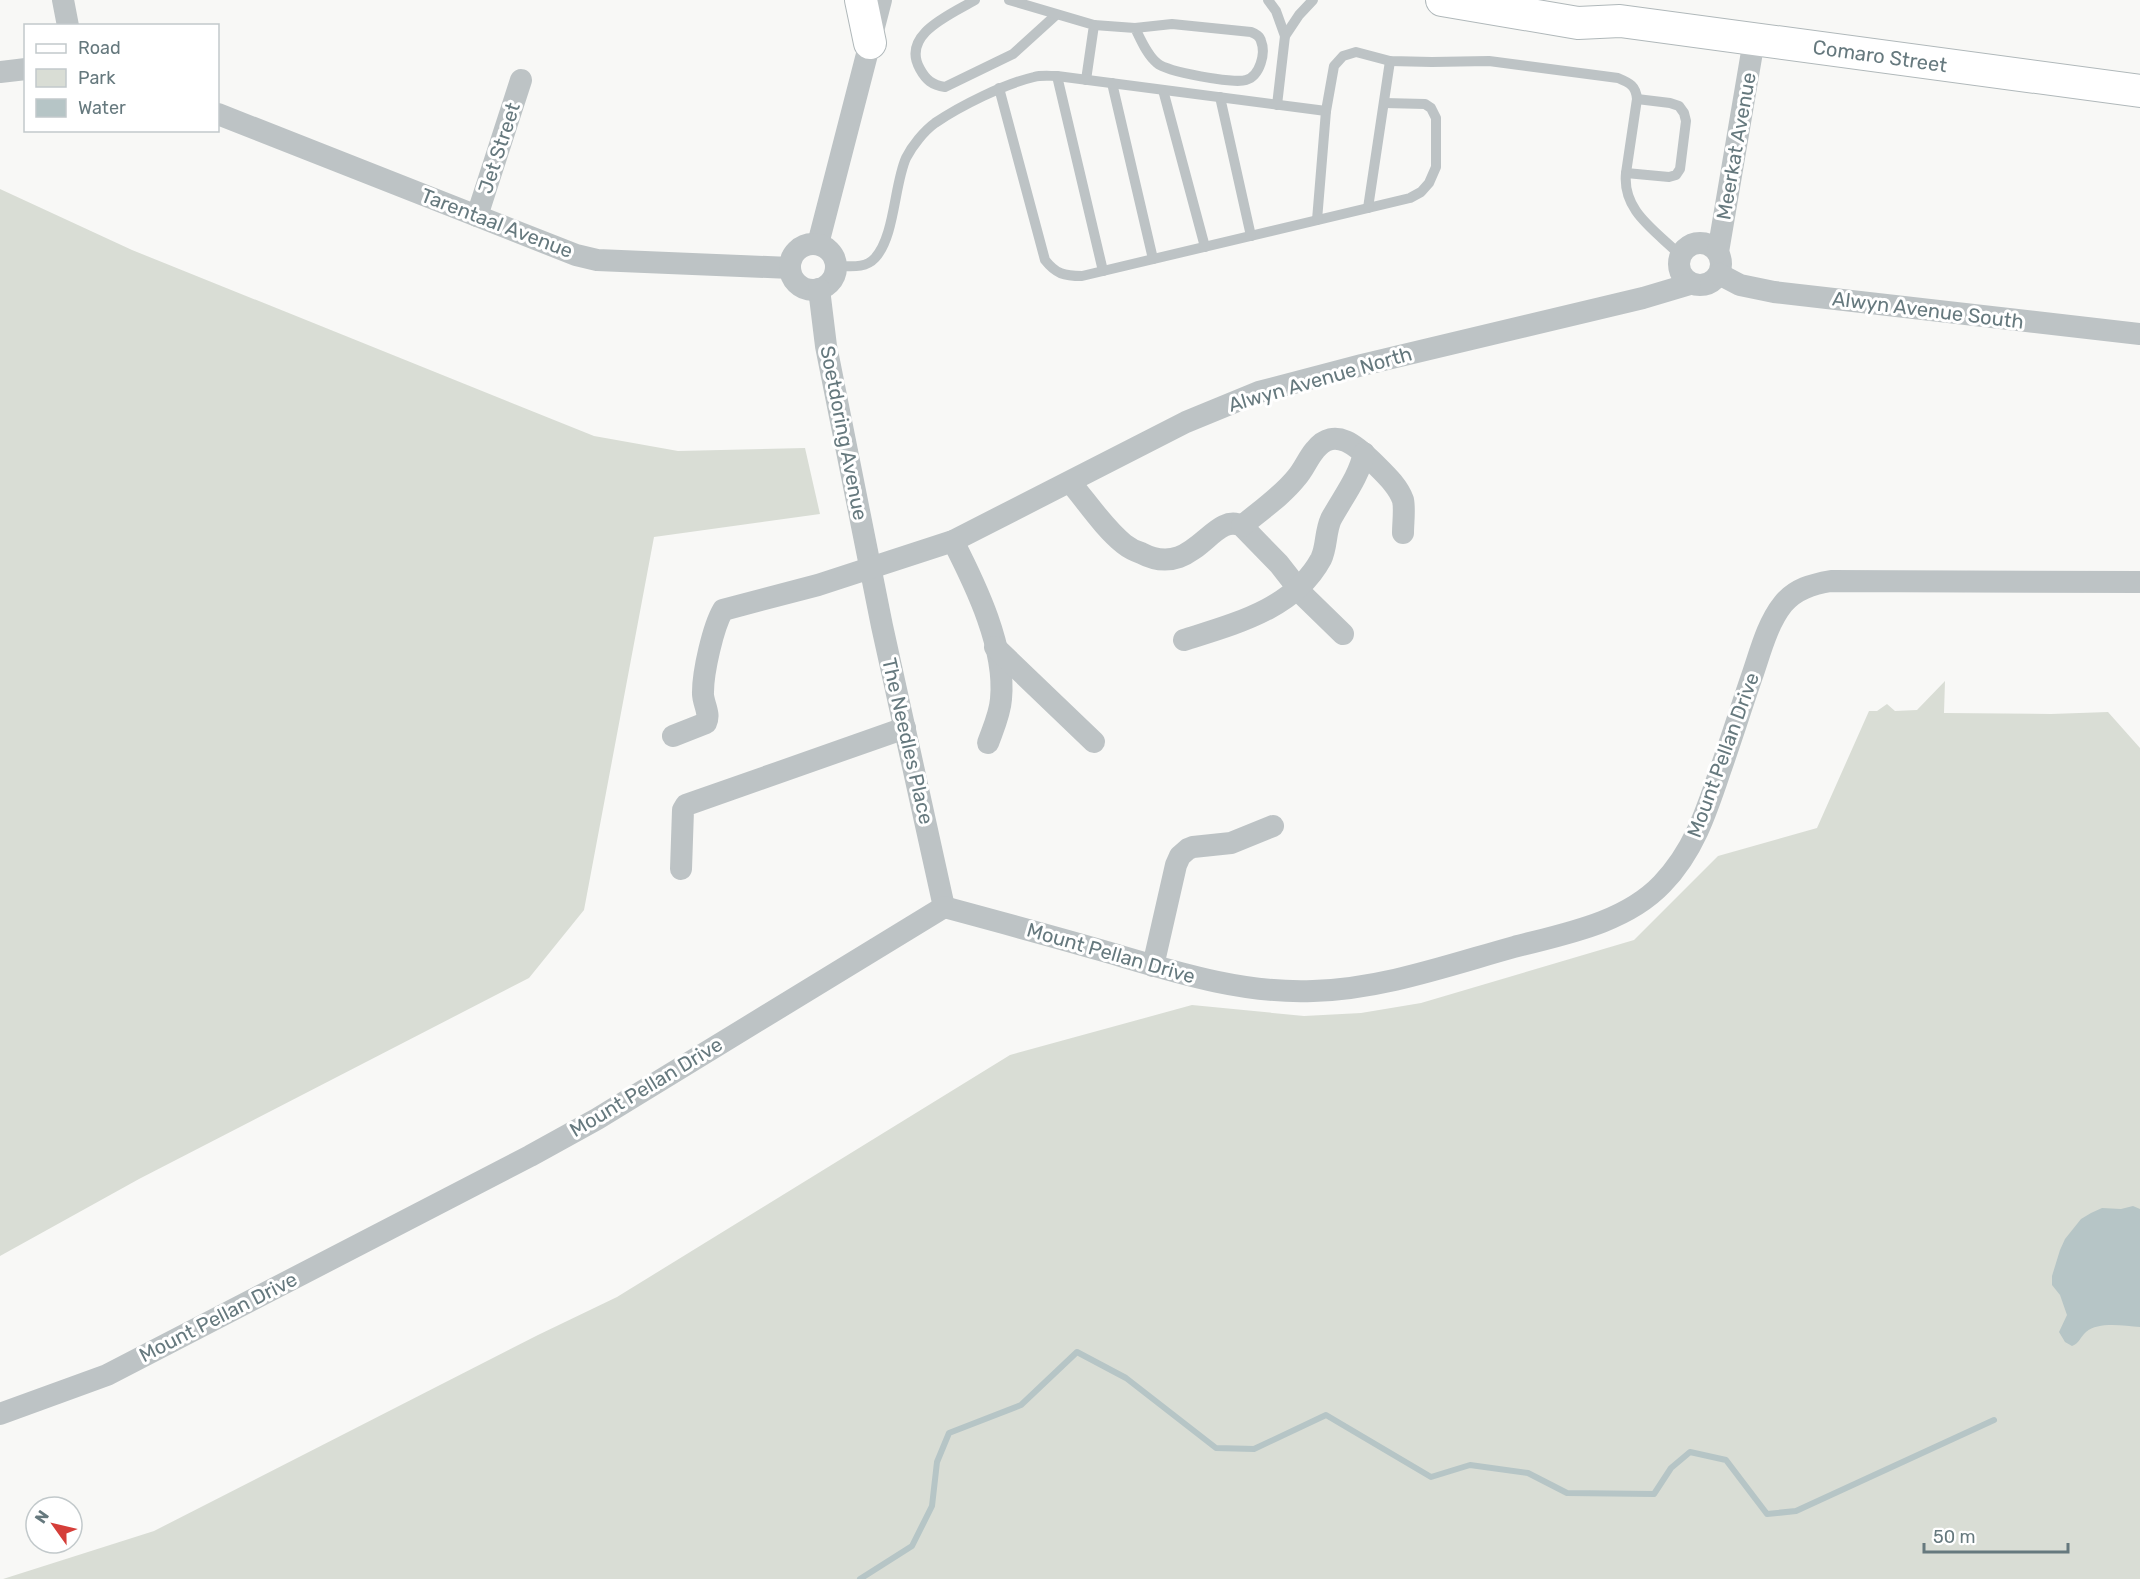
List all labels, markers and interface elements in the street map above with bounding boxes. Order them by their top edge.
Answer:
legend [24,24,219,132]
street label: Comaro Street [1811,35,1949,77]
text: Road [78,37,121,59]
text: Park [78,67,116,89]
street label: Meerkat Avenue [1711,70,1761,222]
text: Water [78,97,126,119]
street label: Jet Street [473,99,525,197]
street label: Tarentaal Avenue [418,183,576,263]
street label: Alwyn Avenue South [1831,286,2025,334]
street label: Alwyn Avenue North [1225,341,1415,417]
street label: Soetdoring Avenue [815,344,873,522]
street label: The Needles Place [877,656,939,826]
street label: Mount Pellan Drive [1682,669,1764,841]
street label: Mount Pellan Drive [1024,917,1198,989]
street label: Mount Pellan Drive [565,1032,727,1142]
street label: Mount Pellan Drive [135,1267,301,1367]
north arrow [24,1495,84,1555]
text: N [31,1507,53,1527]
scale bar [1924,1516,2068,1554]
text: 50 m [1933,1526,1976,1548]

